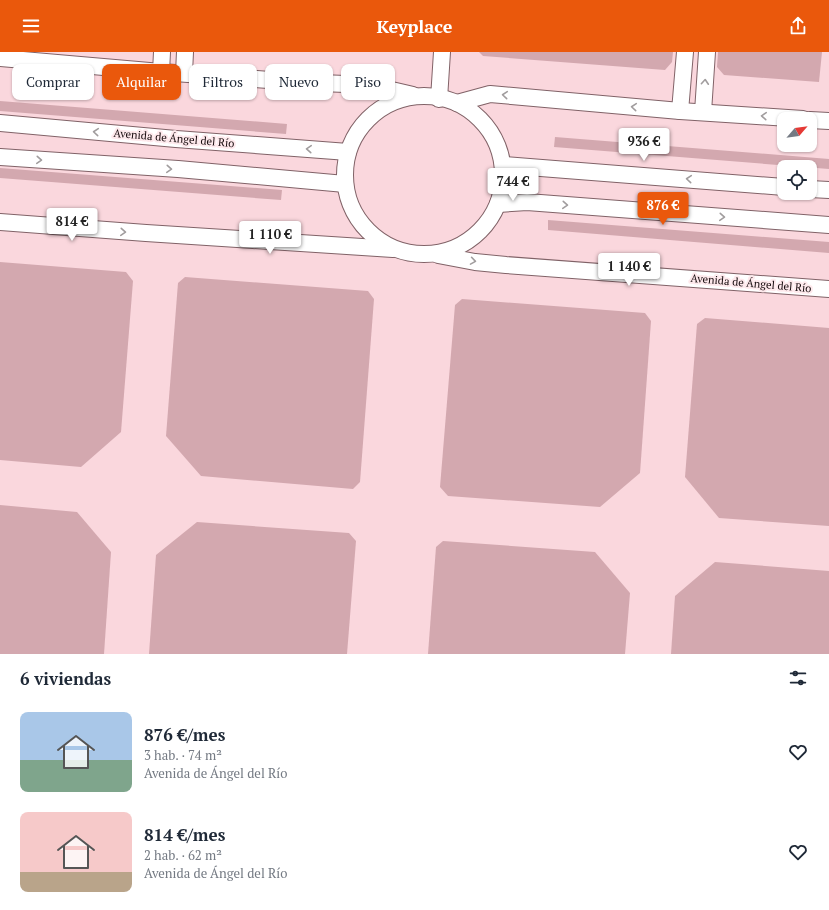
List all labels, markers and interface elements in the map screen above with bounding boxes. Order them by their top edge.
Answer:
text: Keyplace [377,14,452,38]
icon: menu [20,15,42,37]
icon: share [787,15,809,37]
chip: Comprar [12,64,94,100]
chip: Alquilar [102,64,181,100]
chip: Filtros [189,64,257,100]
chip: Nuevo [265,64,333,100]
chip: Piso [341,64,395,100]
one-way arrow [700,79,709,85]
one-way arrow [502,91,508,100]
one-way arrow [631,102,637,111]
one-way arrow [761,112,767,121]
north arrow [777,112,817,152]
map controls [777,112,817,200]
street label: Avenida de Ángel del Río [113,126,235,150]
one-way arrow [93,128,99,137]
pin: 936 € [616,128,672,162]
text: 936 € [628,132,660,150]
one-way arrow [306,144,312,153]
one-way arrow [36,155,42,164]
button: locate [777,160,817,200]
one-way arrow [166,164,172,173]
pin: 744 € [485,168,541,202]
text: 744 € [497,172,529,190]
one-way arrow [686,175,692,184]
pin: 876 € [635,192,691,226]
text: 876 € [647,196,679,214]
one-way arrow [562,200,568,209]
pin: 814 € [44,208,100,242]
text: 814 € [56,212,88,230]
one-way arrow [719,212,725,221]
pin: 1 110 € [233,221,307,255]
text: 1 110 € [248,225,292,243]
one-way arrow [120,227,126,236]
pin: 1 140 € [592,253,666,287]
one-way arrow [470,256,476,265]
text: 1 140 € [607,257,651,275]
street label: Avenida de Ángel del Río [690,271,812,295]
text: 6 viviendas [20,667,111,690]
icon: filters [787,667,809,689]
text: 876 €/mes [144,723,225,746]
icon: home [52,728,100,776]
icon: heart [787,741,809,763]
text: 3 hab. · 74 m² [144,746,222,764]
text: Avenida de Ángel del Río [144,764,287,782]
text: 814 €/mes [144,823,225,846]
icon: home [52,828,100,876]
icon: heart [787,841,809,863]
text: 2 hab. · 62 m² [144,846,222,864]
text: Avenida de Ángel del Río [144,864,287,882]

